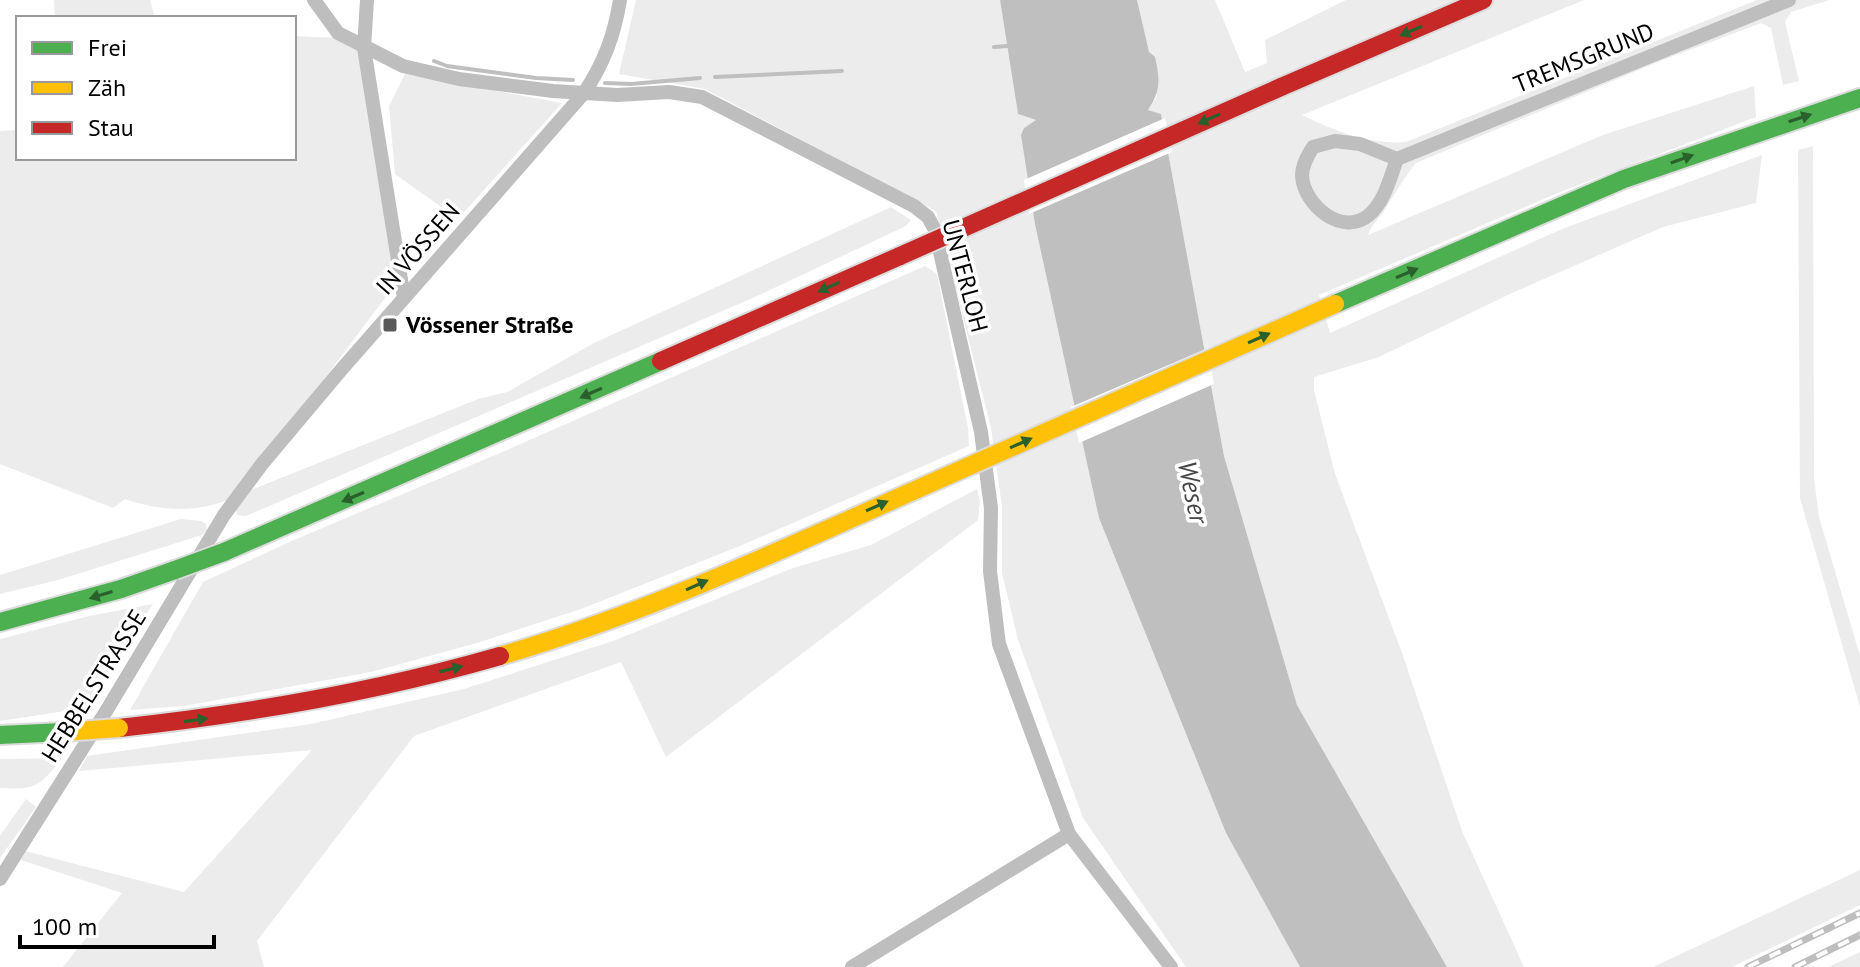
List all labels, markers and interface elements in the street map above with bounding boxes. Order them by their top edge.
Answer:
street label: TREMSGRUND [1509,15,1659,100]
legend [16,16,296,160]
one-way arrow [1399,24,1423,37]
text: Frei [88,32,127,63]
text: Zäh [88,72,126,103]
text: Stau [88,112,134,143]
one-way arrow [1197,112,1221,126]
one-way arrow [1789,112,1813,124]
one-way arrow [1671,152,1695,164]
street label: IN VÖSSEN [369,196,466,301]
street label: UNTERLOH [936,216,995,336]
one-way arrow [1395,267,1419,280]
one-way arrow [817,281,840,294]
place label: Vössener Straße [405,309,574,340]
marker: Vössener Straße [381,316,399,334]
one-way arrow [1247,332,1270,345]
one-way arrow [579,386,603,400]
one-way arrow [1009,437,1033,450]
water label: Weser [1171,458,1216,527]
one-way arrow [341,490,365,503]
one-way arrow [865,500,889,513]
one-way arrow [685,579,709,592]
one-way arrow [88,589,112,602]
street label: HEBBELSTRASSE [34,604,153,768]
one-way arrow [439,663,464,675]
one-way arrow [184,713,209,726]
scale bar [20,899,214,949]
text: 100 m [32,911,97,942]

